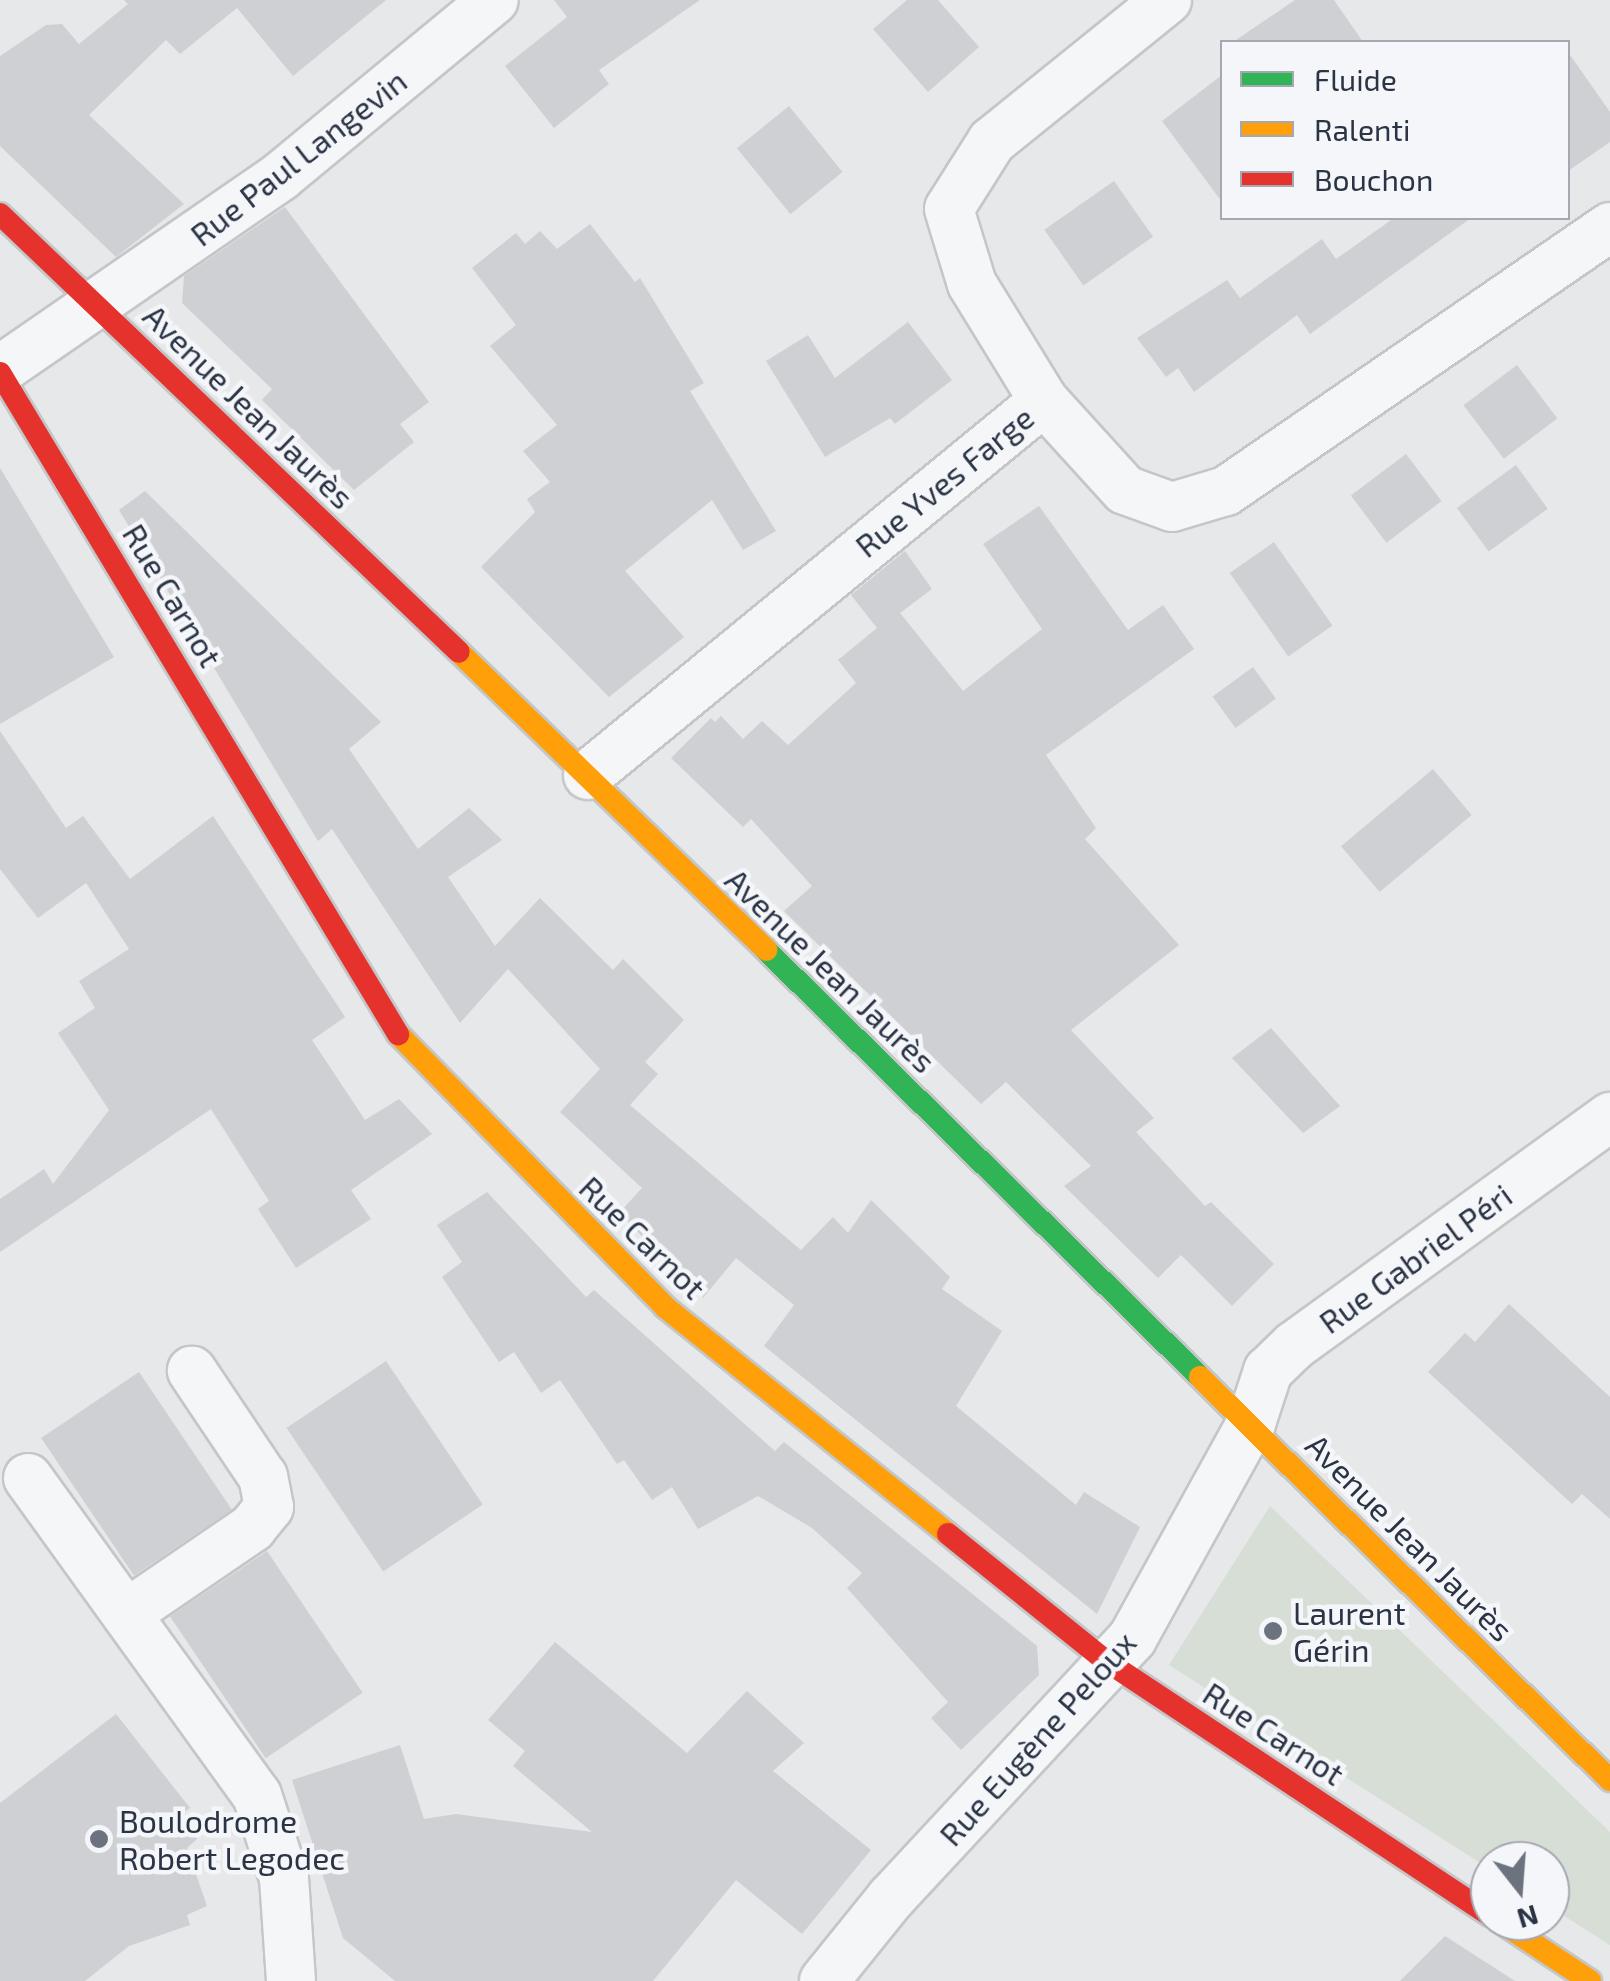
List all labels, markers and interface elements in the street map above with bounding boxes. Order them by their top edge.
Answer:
legend [1220,40,1570,220]
street label: Rue Paul Langevin [182,60,414,254]
text: Fluide [1314,61,1397,97]
text: Ralenti [1314,111,1410,147]
text: Bouchon [1314,161,1433,197]
street label: Avenue Jean Jaurès [136,296,362,516]
street label: Rue Yves Farge [847,397,1041,565]
street label: Rue Carnot [115,517,231,673]
street label: Avenue Jean Jaurès [718,860,944,1080]
street label: Rue Carnot [572,1168,714,1306]
street label: Rue Gabriel Péri [1311,1175,1519,1341]
street label: Avenue Jean Jaurès [1298,1425,1522,1649]
place label: Laurent Gérin [1293,1594,1406,1669]
marker: Laurent Gérin [1262,1620,1284,1642]
street label: Rue Eugène Peloux [931,1623,1143,1853]
street label: Rue Carnot [1196,1673,1352,1793]
place label: Boulodrome Robert Legodec [119,1802,345,1877]
marker: Boulodrome Robert Legodec [88,1828,110,1850]
north arrow [1470,1841,1570,1941]
text: N [1514,1899,1543,1937]

